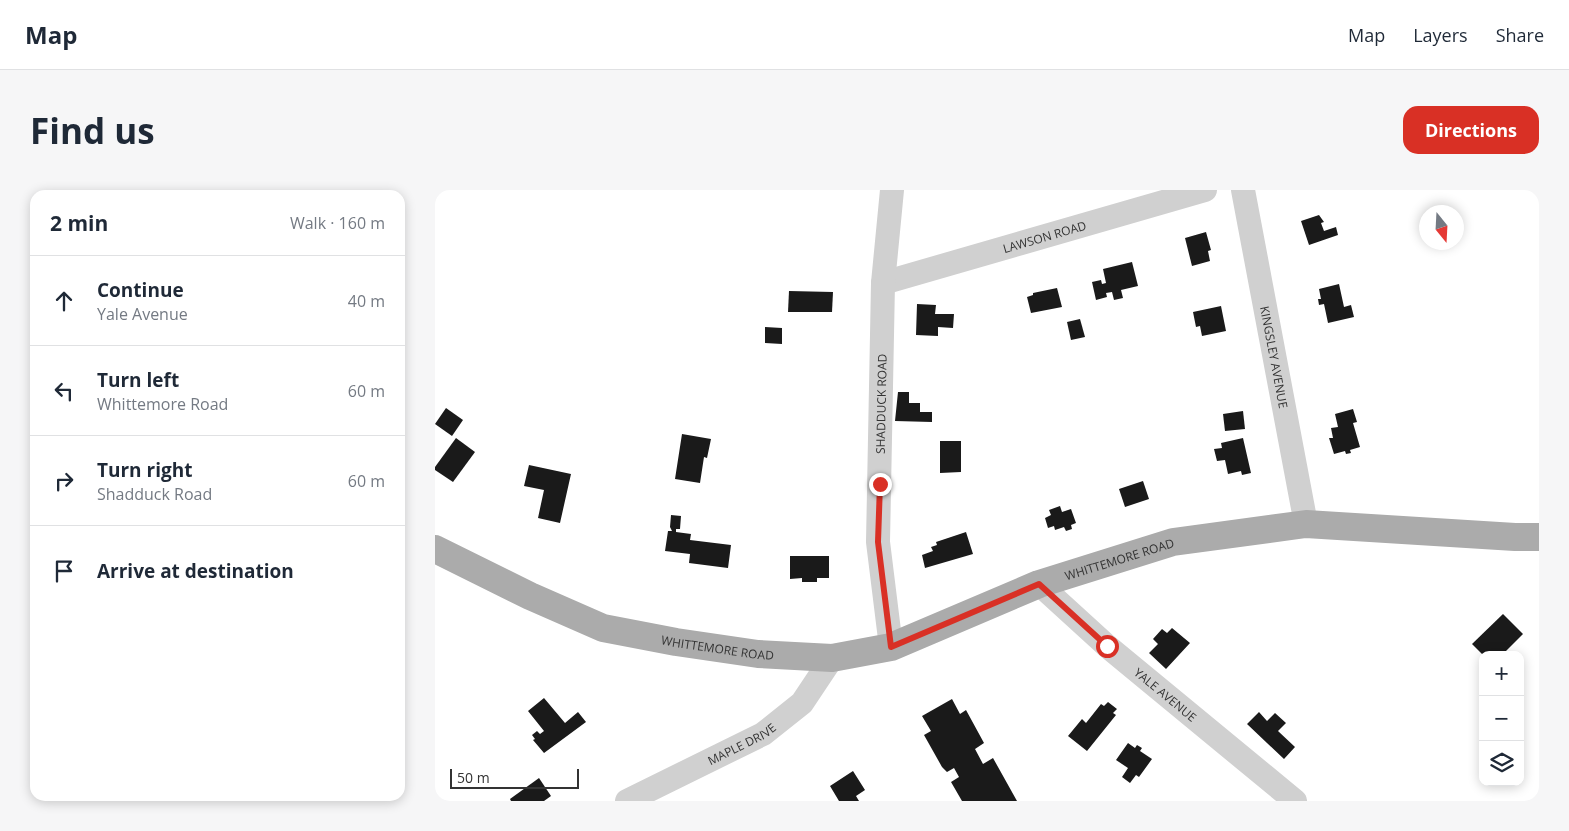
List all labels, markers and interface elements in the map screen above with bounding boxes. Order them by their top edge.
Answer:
text: Map [25,18,77,51]
text: Map [1348,23,1385,47]
text: Layers [1413,23,1468,47]
text: Share [1496,23,1544,47]
button: Directions [1403,106,1539,154]
text: Find us [30,107,155,154]
north arrow [1419,205,1464,250]
text: 2 min [50,209,108,237]
text: Walk · 160 m [290,212,385,234]
street label: LAWSON ROAD [1001,216,1088,256]
text: Continue [97,277,184,303]
icon: ahead [50,287,78,315]
text: 40 m [348,290,385,312]
text: Yale Avenue [97,303,188,325]
street label: KINGSLEY AVENUE [1257,304,1292,410]
street label: SHADDUCK ROAD [871,354,890,454]
text: Turn left [97,367,179,393]
icon: left [50,377,78,405]
text: 60 m [348,380,385,402]
text: Whittemore Road [97,393,228,415]
text: Turn right [97,457,192,483]
icon: right [50,467,78,495]
text: 60 m [348,470,385,492]
route end [869,473,892,496]
text: Shadduck Road [97,483,212,505]
street label: WHITTEMORE ROAD [1063,534,1176,584]
icon: arrive [50,557,78,585]
text: Arrive at destination [97,558,294,584]
street label: WHITTEMORE ROAD [660,631,774,663]
route start [1096,635,1119,658]
map controls [1479,651,1524,786]
button: + [1479,651,1524,696]
street label: YALE AVENUE [1131,664,1200,725]
button: − [1479,696,1524,741]
street label: MAPLE DRIVE [704,719,779,769]
button: layers [1479,741,1524,786]
scale bar [450,766,579,789]
text: 50 m [457,768,490,787]

